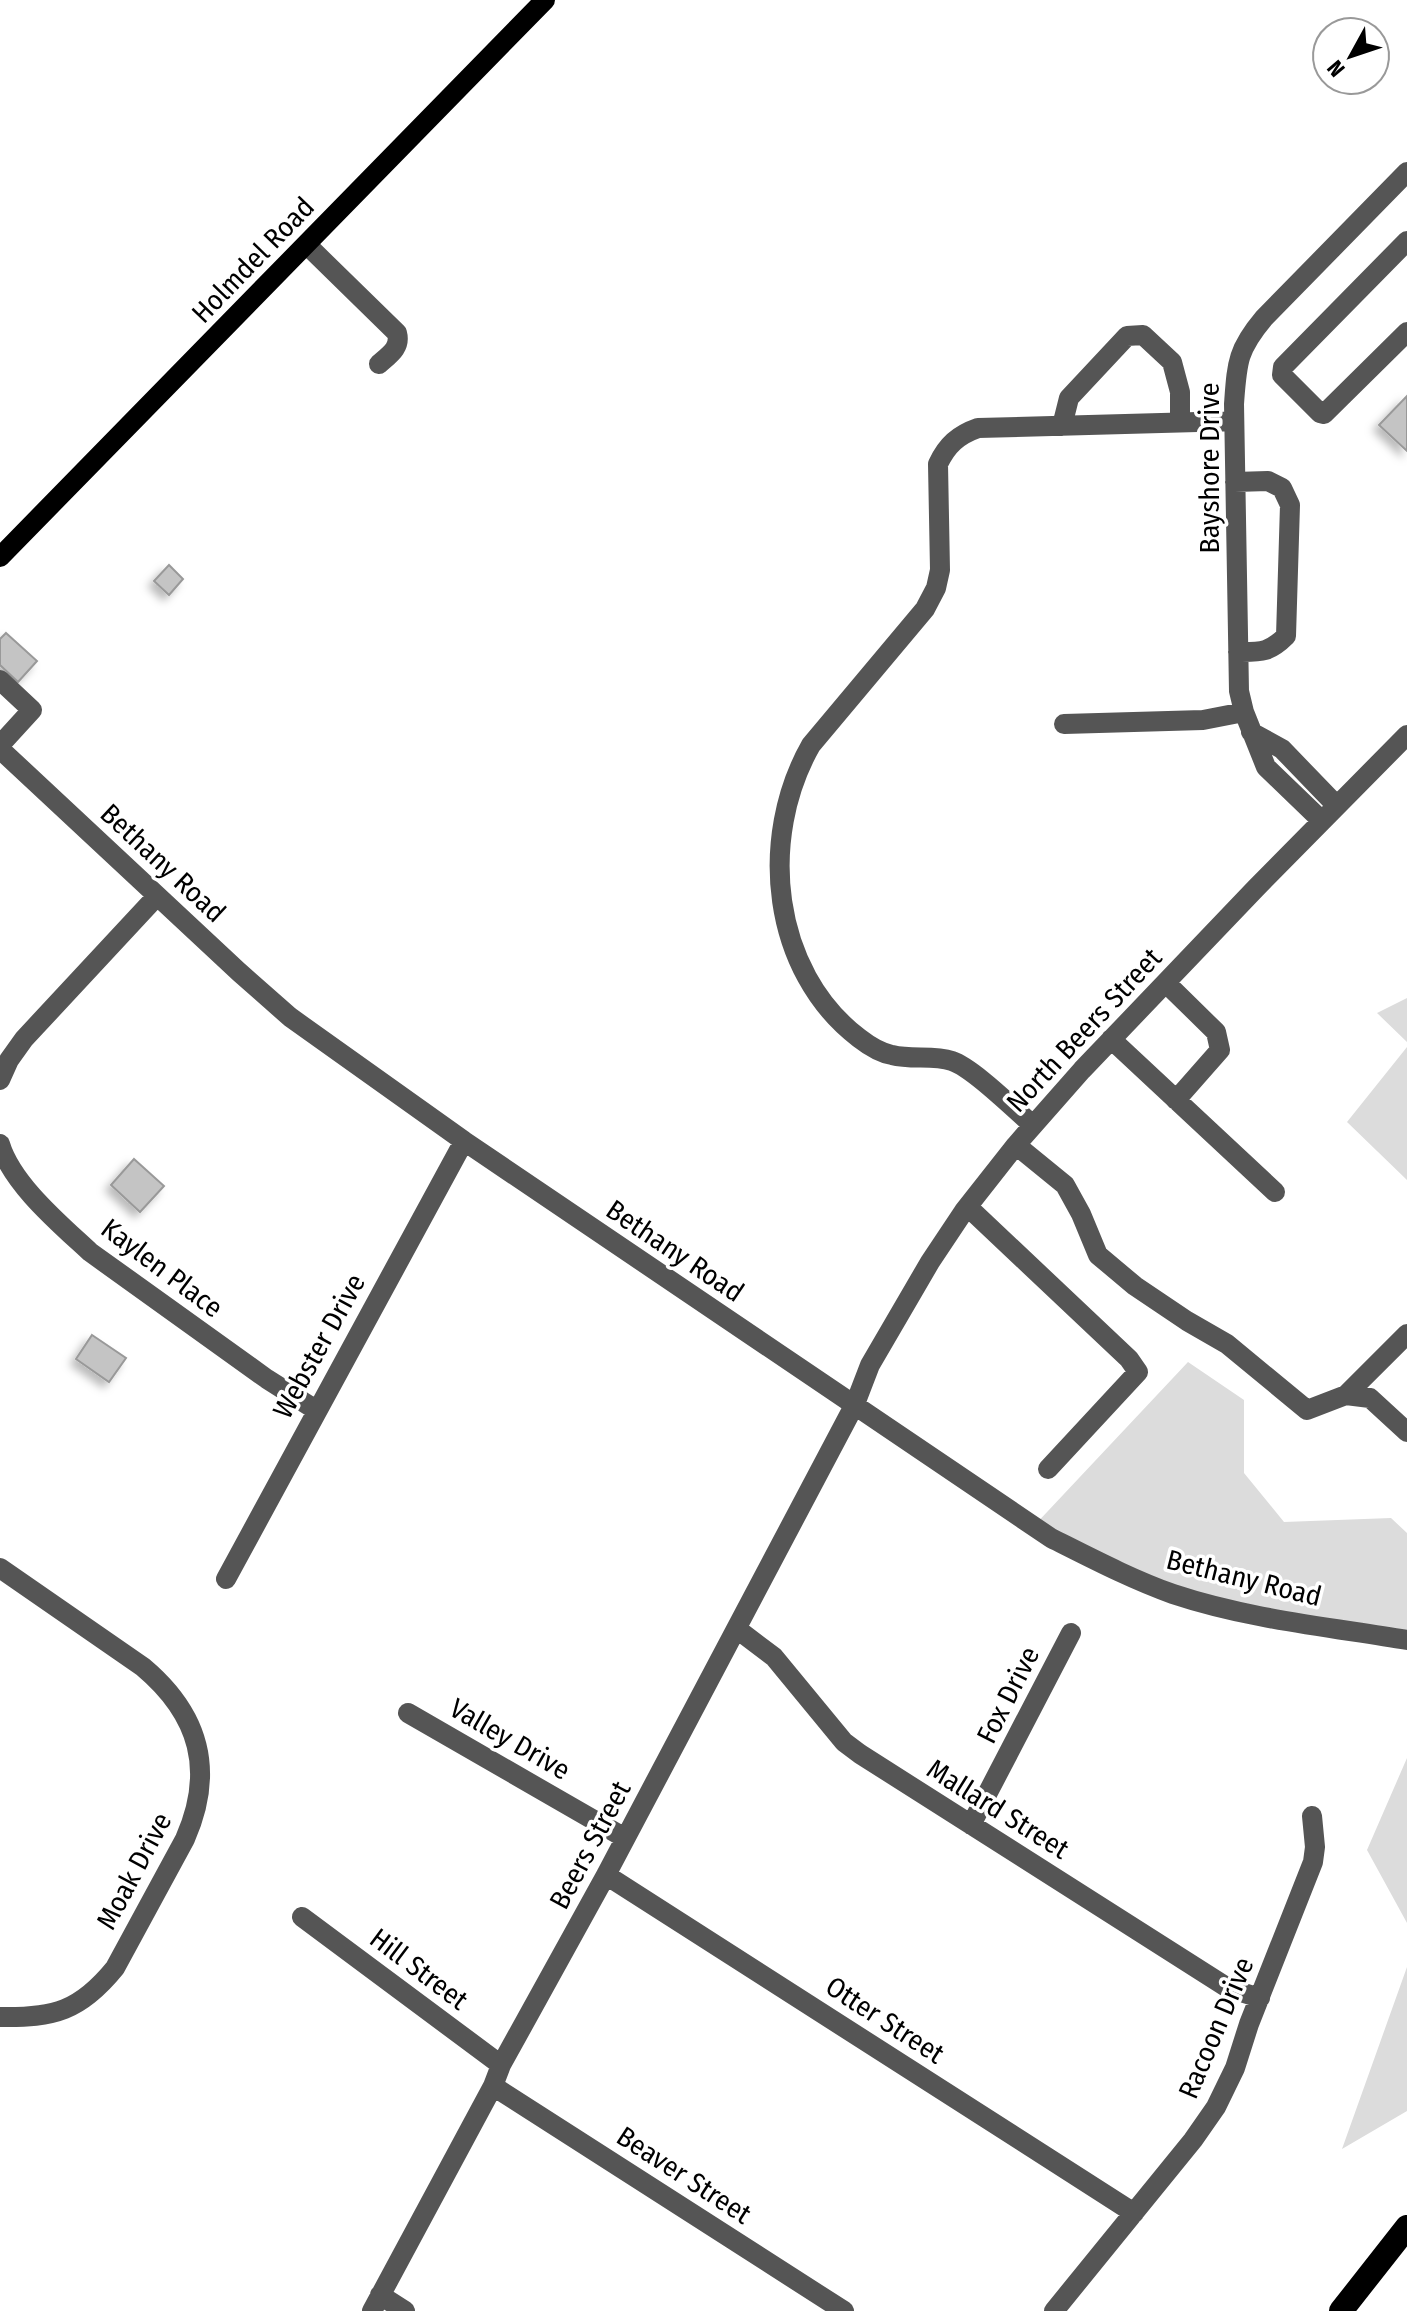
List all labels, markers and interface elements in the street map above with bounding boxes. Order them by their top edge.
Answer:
north arrow [1311,16,1391,96]
text: N [1321,55,1351,82]
street label: Holmdel Road [185,190,321,330]
street label: Bayshore Drive [1193,382,1226,554]
street label: Bethany Road [94,797,232,929]
street label: North Beers Street [1000,941,1169,1119]
street label: Bethany Road [600,1193,750,1309]
street label: Kaylen Place [95,1212,229,1324]
street label: Webster Drive [266,1268,372,1424]
street label: Bethany Road [1163,1543,1325,1613]
street label: Fox Drive [970,1641,1046,1749]
street label: Valley Drive [444,1691,576,1787]
street label: Mallard Street [921,1752,1076,1866]
street label: Beers Street [543,1775,638,1914]
street label: Moak Drive [90,1807,178,1935]
street label: Hill Street [363,1921,475,2017]
street label: Racoon Drive [1171,1952,1261,2104]
street label: Otter Street [820,1970,951,2071]
street label: Beaver Street [611,2119,758,2231]

